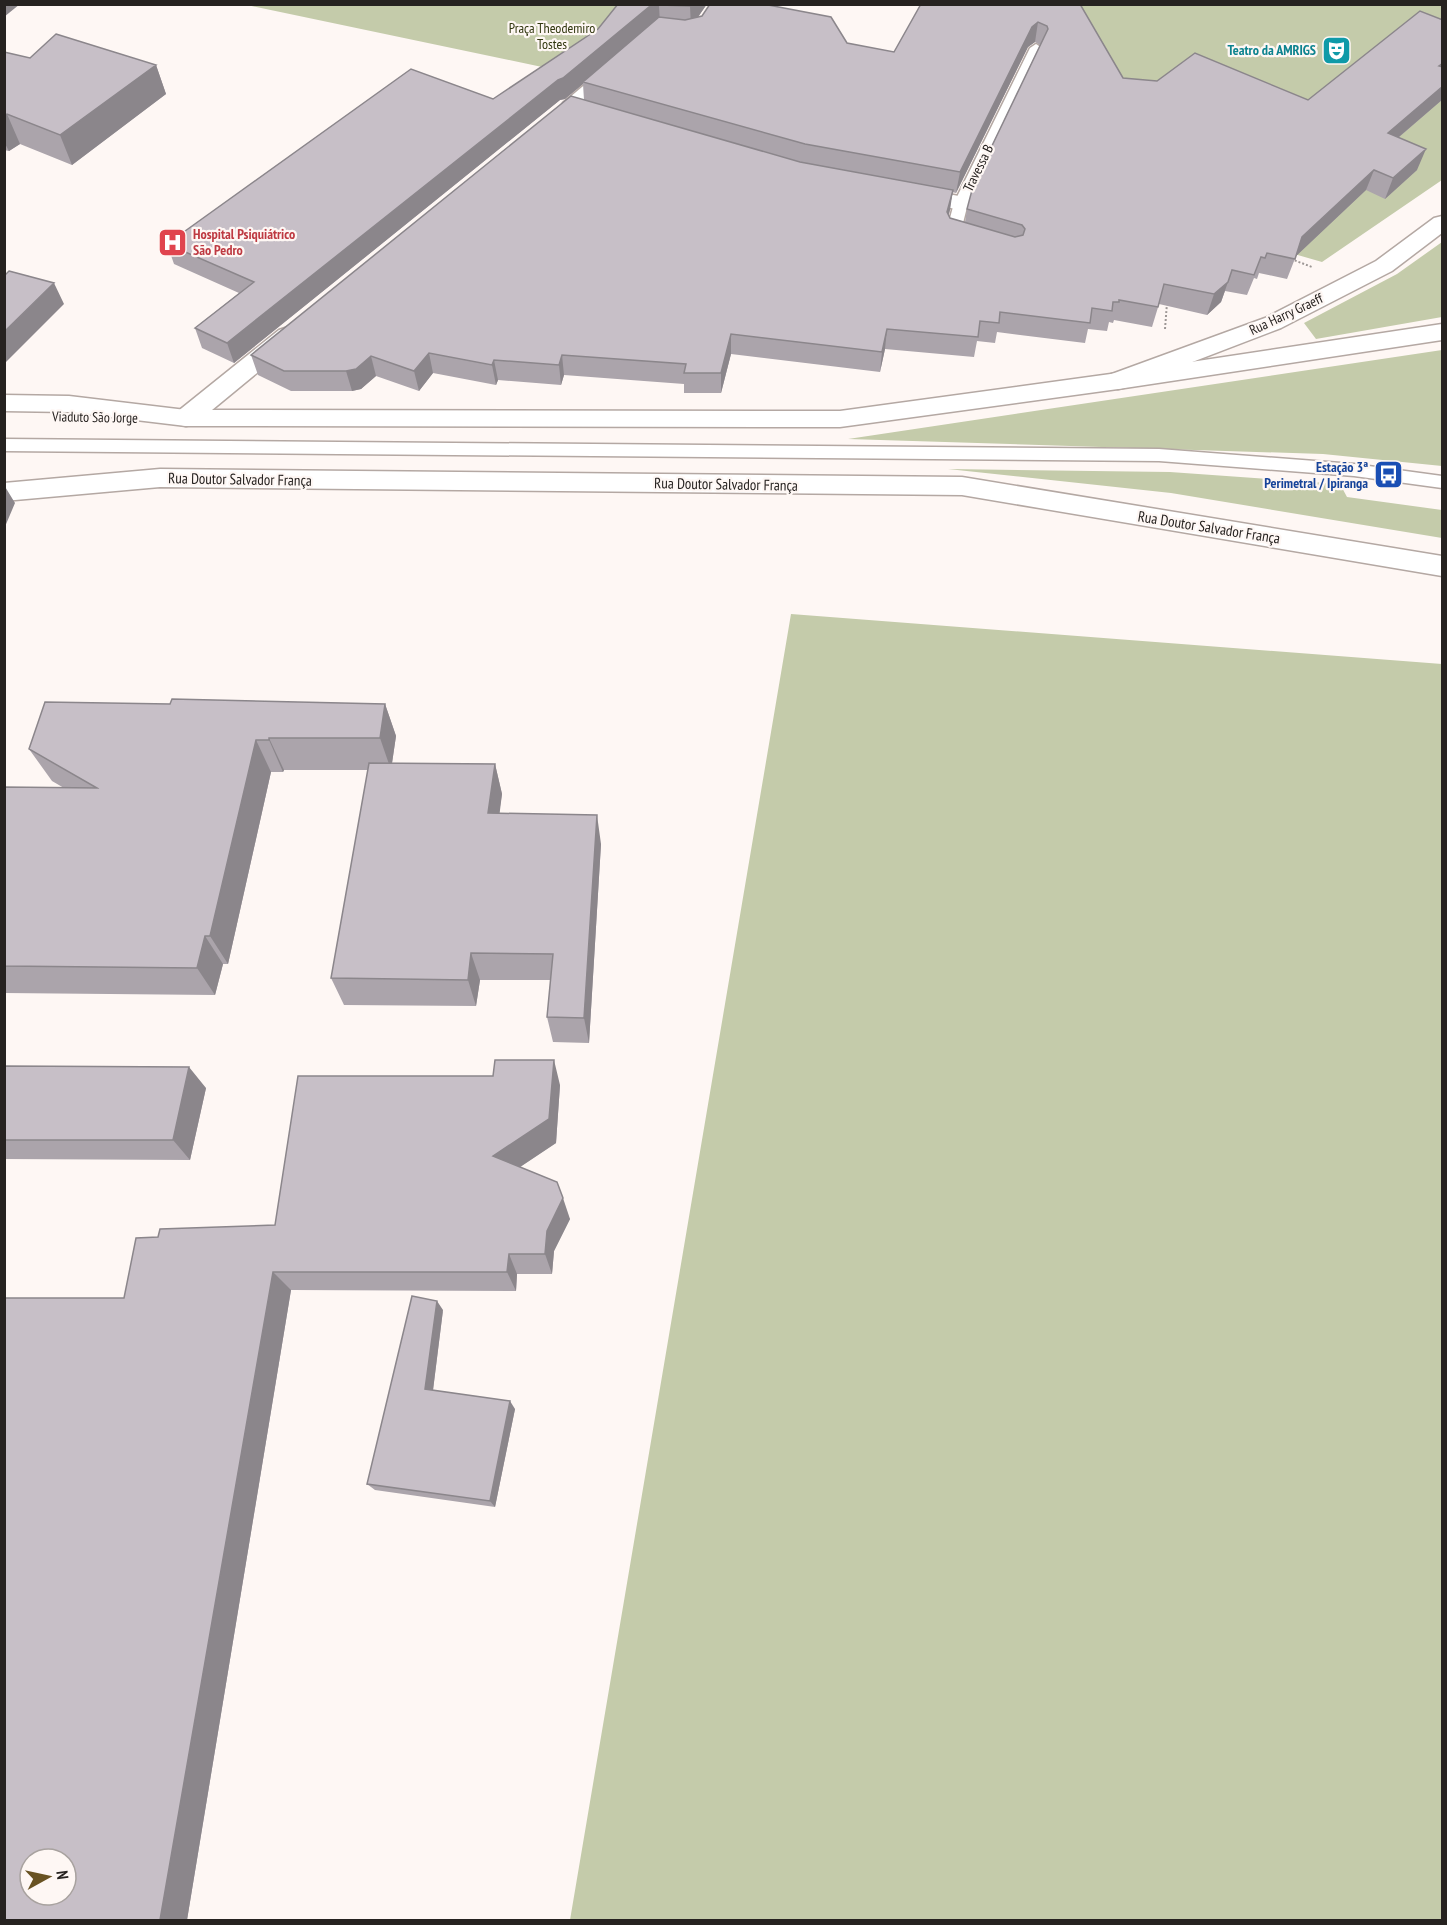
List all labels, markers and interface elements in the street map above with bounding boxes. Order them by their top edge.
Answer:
park label: Praça Theodemiro Tostes [509,19,595,53]
theatre icon: Teatro da AMRIGS [1321,34,1353,66]
place label: Teatro da AMRIGS [1228,41,1316,59]
street label: Travessa B [959,141,997,195]
place label: Hospital Psiquiátrico São Pedro [193,225,295,259]
hospital icon: Hospital Psiquiátrico São Pedro [156,226,188,258]
street label: Rua Harry Graeff [1246,289,1326,339]
street label: Viaduto São Jorge [51,407,138,427]
place label: Estação 3ª Perimetral / Ipiranga [1264,458,1368,492]
bus stop icon: Estação 3ª Perimetral / Ipiranga [1373,459,1405,491]
street label: Rua Doutor Salvador França [168,468,312,490]
street label: Rua Doutor Salvador França [654,473,798,495]
street label: Rua Doutor Salvador França [1137,506,1281,548]
north arrow [18,1847,78,1907]
text: N [52,1869,73,1881]

